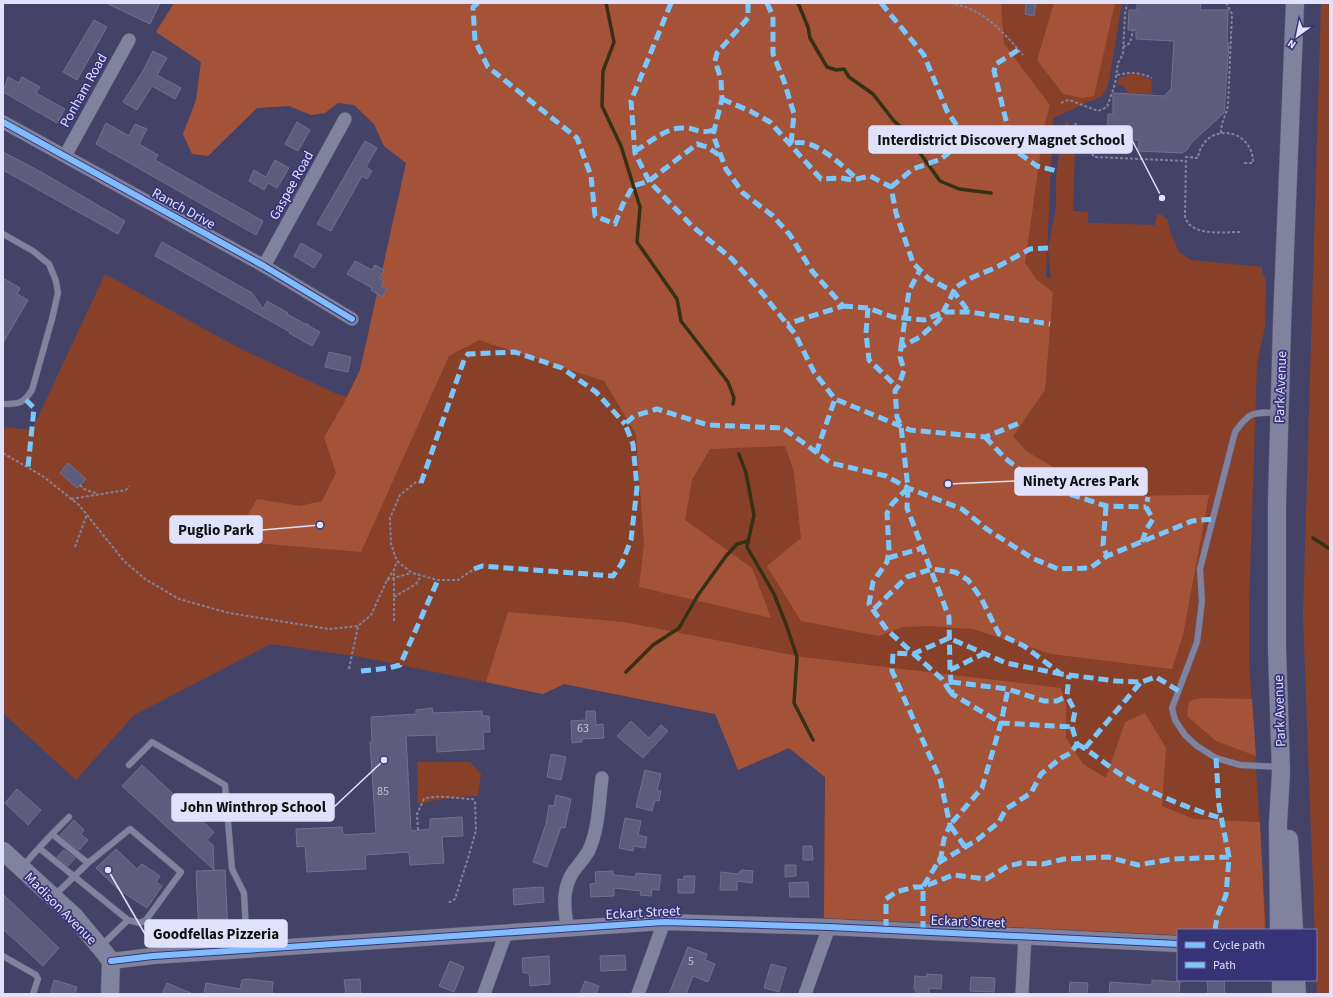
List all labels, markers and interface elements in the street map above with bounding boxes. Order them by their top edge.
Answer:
north arrow [1277,16,1317,56]
text: N [1285,36,1299,52]
street label: Ponham Road [55,50,112,131]
callout: Interdistrict Discovery Magnet School [869,126,1132,153]
text: Interdistrict Discovery Magnet School [877,130,1125,151]
street label: Gaspee Road [265,147,319,224]
street label: Ranch Drive [148,183,219,235]
street label: Park Avenue [1270,351,1292,423]
callout: Ninety Acres Park [1015,468,1147,495]
text: Ninety Acres Park [1023,471,1140,492]
callout: Puglio Park [170,516,262,543]
text: Puglio Park [178,520,255,541]
street label: Park Avenue [1269,675,1291,747]
house number: 63 [577,720,589,737]
house number: 85 [377,783,389,800]
callout: John Winthrop School [172,794,334,821]
text: John Winthrop School [180,797,327,818]
street label: Madison Avenue [19,868,101,950]
street label: Eckart Street [605,901,681,925]
street label: Eckart Street [930,911,1006,933]
callout: Goodfellas Pizzeria [145,920,287,947]
text: Goodfellas Pizzeria [153,924,279,945]
legend [1177,929,1317,981]
text: Cycle path [1213,937,1265,954]
house number: 5 [688,953,694,970]
text: Path [1213,957,1236,974]

